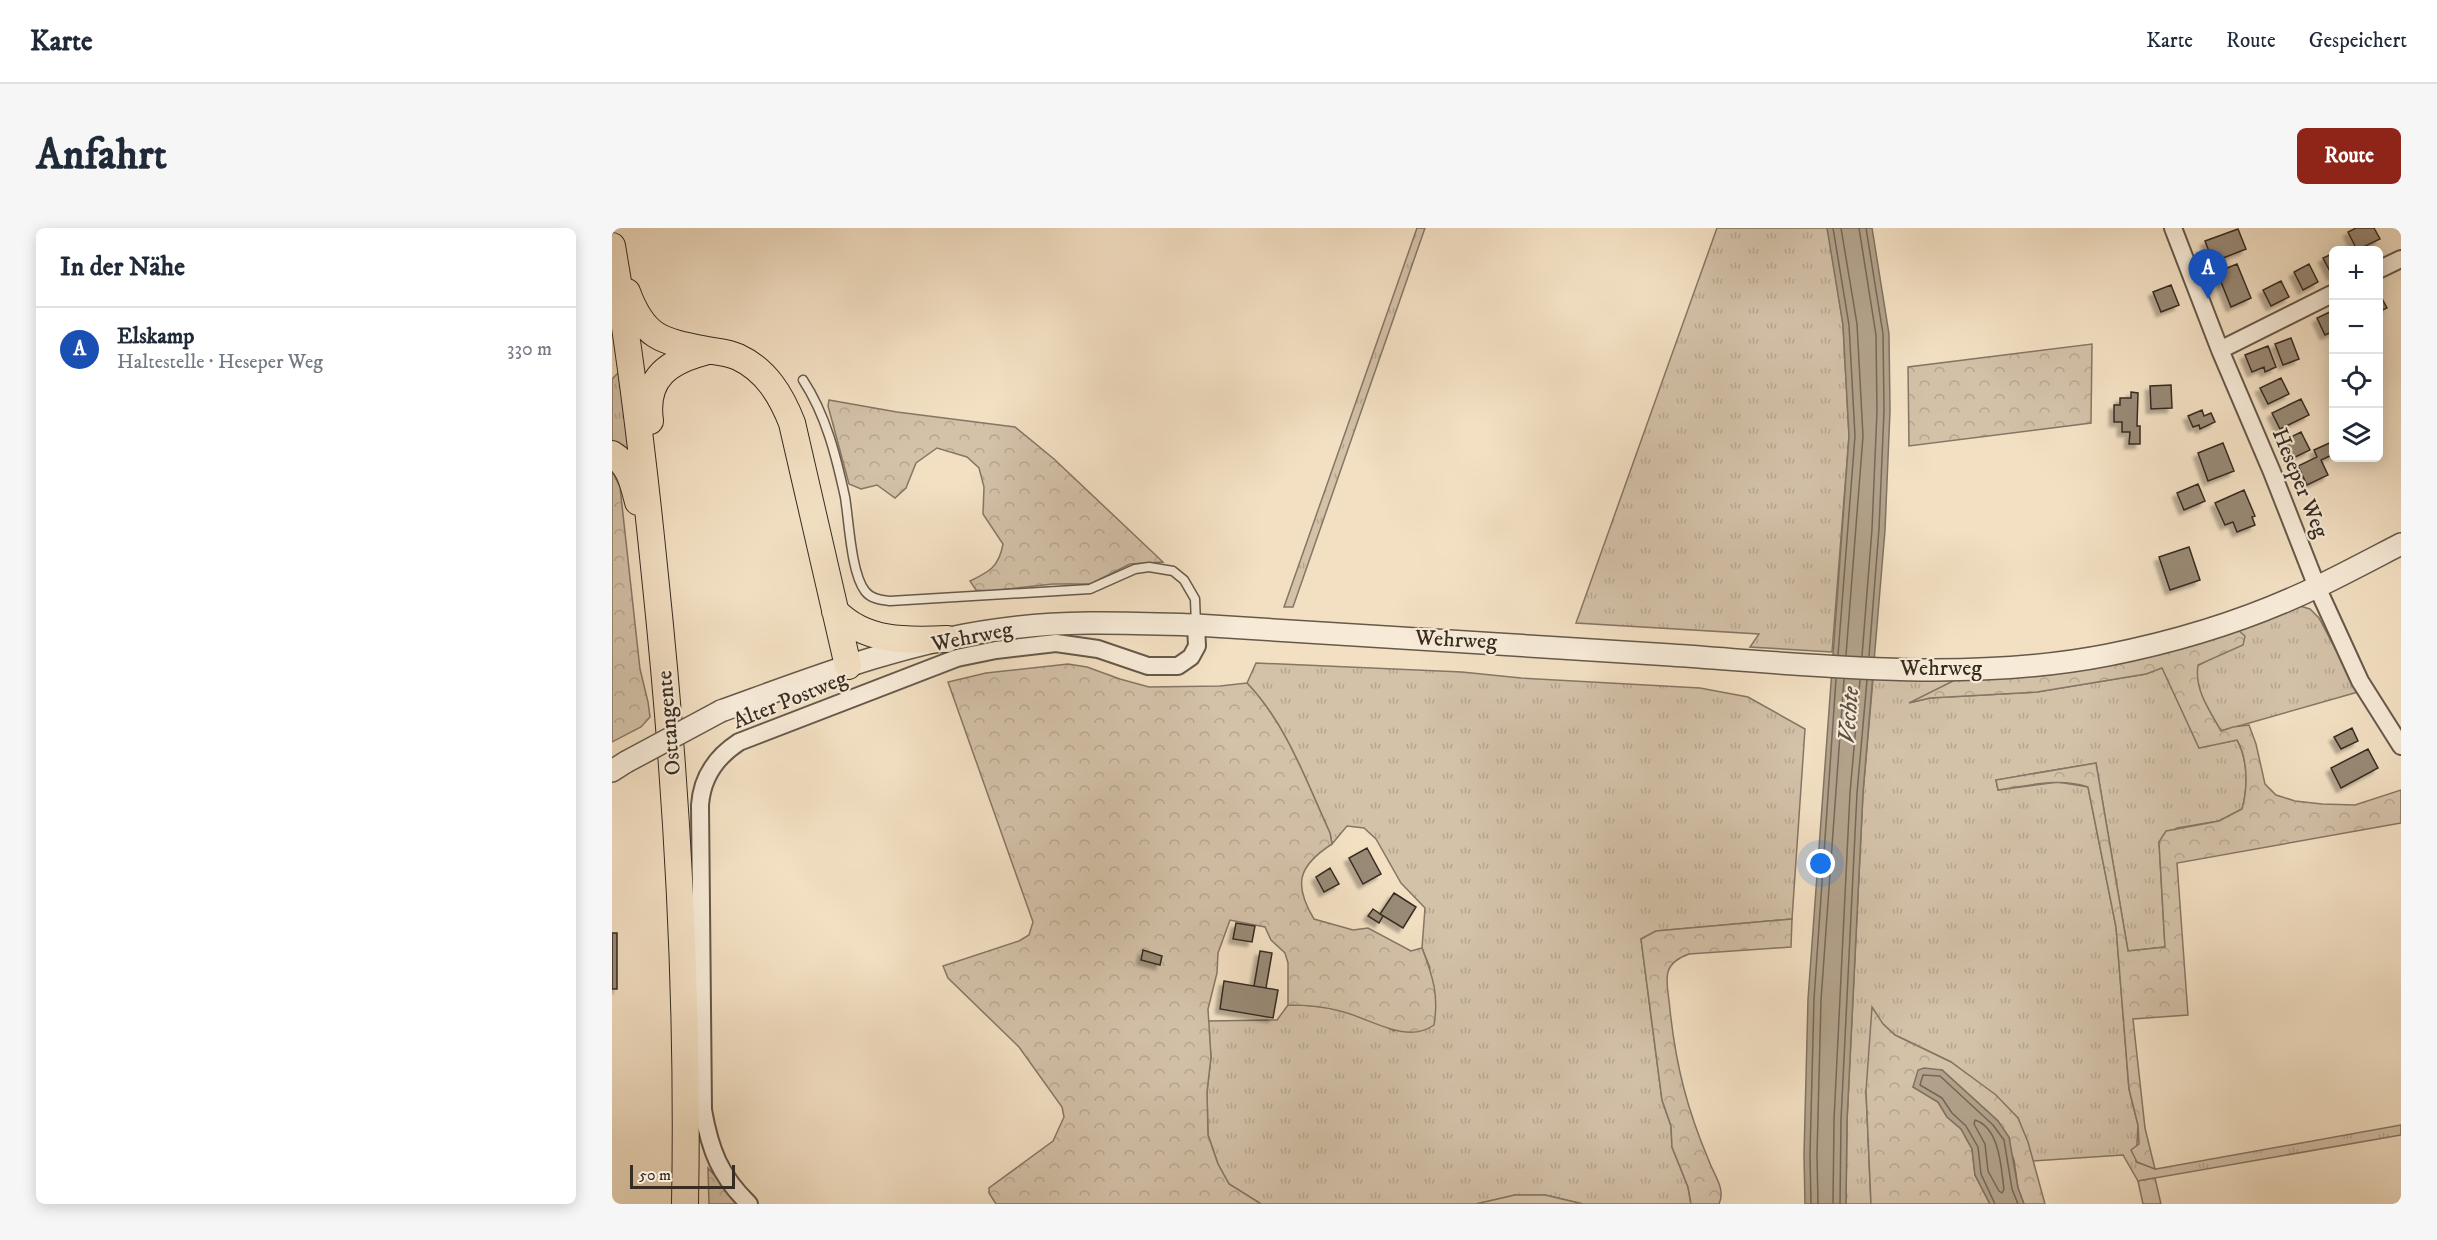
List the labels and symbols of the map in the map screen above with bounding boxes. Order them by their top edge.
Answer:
pin: A [2188,250,2228,299]
street label: Heseper Weg [2266,424,2334,542]
street label: Wehrweg [928,616,1015,658]
street label: Wehrweg [1413,624,1498,656]
street label: Wehrweg [1899,655,1982,682]
street label: Alter Postweg [729,665,851,735]
street label: Osttangente [651,669,687,777]
water label: Vechte [1832,685,1866,745]
your location [1806,849,1835,878]
scale bar [630,1162,735,1190]

